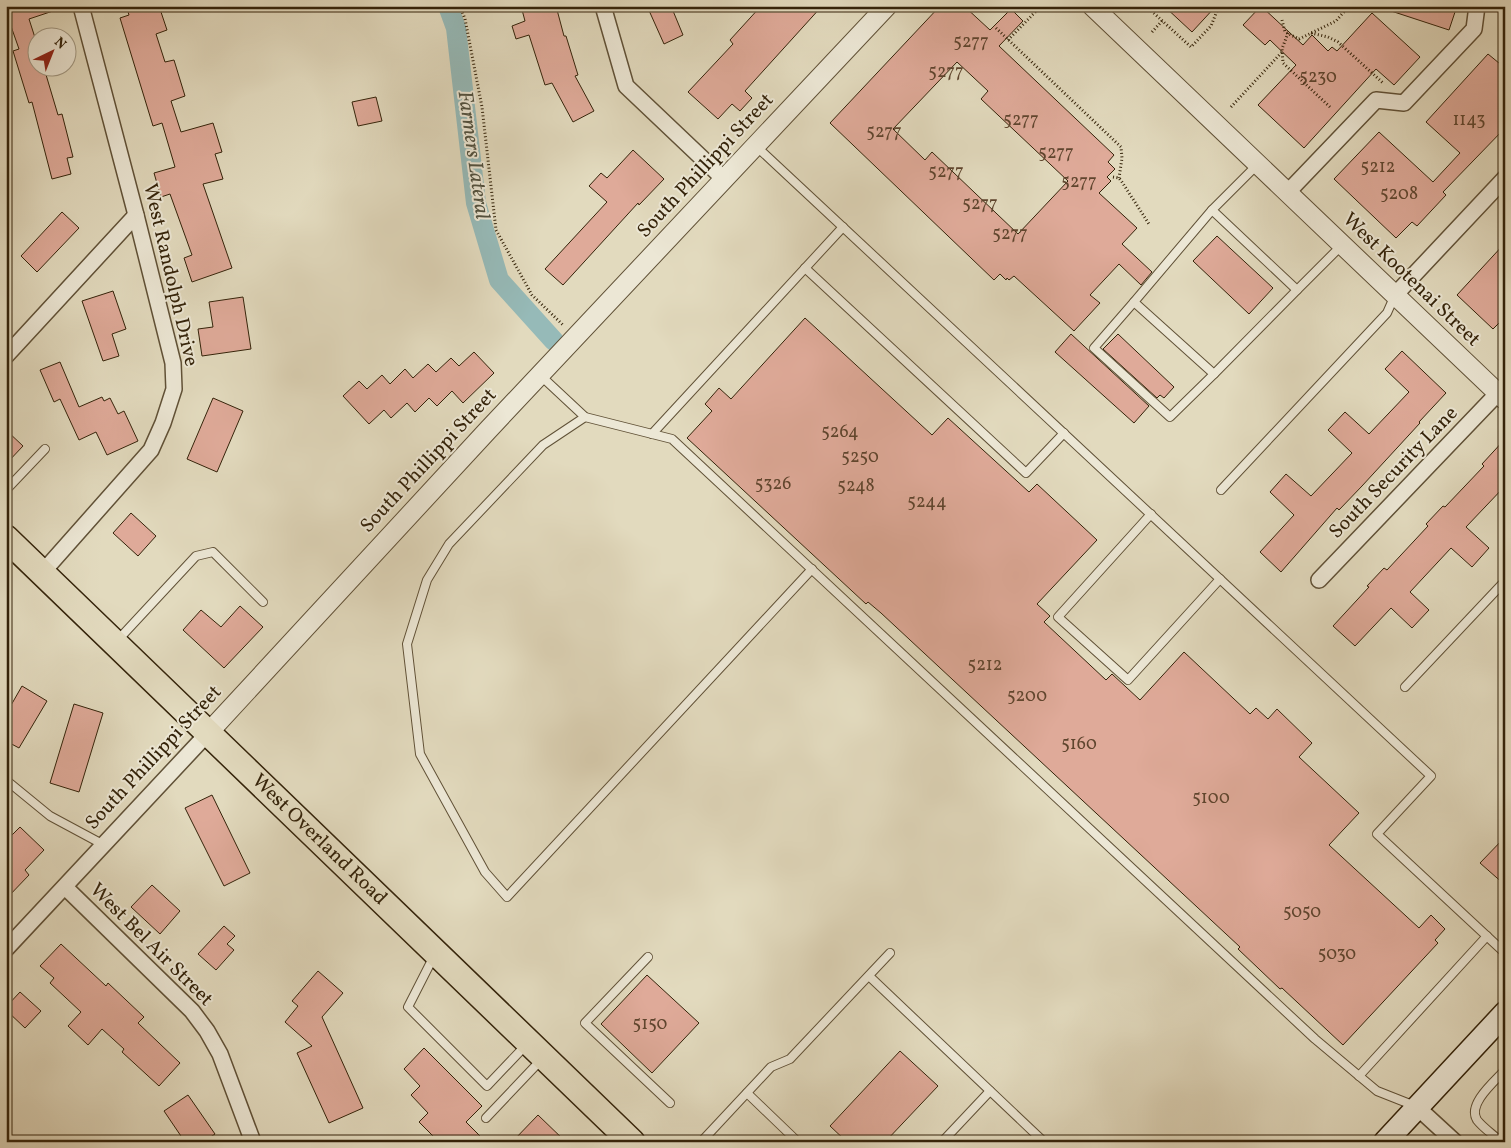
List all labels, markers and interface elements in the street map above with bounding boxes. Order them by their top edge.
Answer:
north arrow [28,28,78,78]
house number: 5277 [953,30,989,55]
text: N [50,33,70,54]
house number: 5277 [928,60,964,85]
house number: 5230 [1299,65,1337,90]
street label: South Phillippi Street [631,87,781,245]
water label: Farmers Lateral [450,89,496,221]
house number: 5277 [1003,108,1039,133]
house number: 1143 [1452,108,1486,133]
house number: 5277 [866,120,902,145]
house number: 5277 [1038,141,1074,166]
house number: 5212 [1361,155,1395,180]
house number: 5277 [928,160,964,185]
house number: 5277 [1061,170,1097,195]
street label: West Randolph Drive [135,181,205,369]
house number: 5208 [1380,182,1418,207]
house number: 5277 [962,192,998,217]
street label: West Kootenai Street [1336,207,1486,353]
house number: 5277 [992,222,1028,247]
street label: South Phillippi Street [354,382,504,540]
street label: South Security Lane [1323,400,1465,546]
house number: 5264 [821,420,859,445]
house number: 5250 [841,445,879,470]
house number: 5326 [755,472,791,497]
house number: 5248 [837,474,875,499]
house number: 5244 [907,490,947,515]
house number: 5212 [968,653,1002,678]
street label: South Phillippi Street [79,679,229,837]
house number: 5200 [1007,684,1047,709]
house number: 5160 [1061,732,1097,757]
street label: West Overland Road [245,768,393,912]
house number: 5100 [1192,786,1230,811]
street label: West Bel Air Street [83,877,219,1013]
house number: 5050 [1283,900,1321,925]
house number: 5030 [1318,942,1356,967]
house number: 5150 [633,1012,668,1037]

